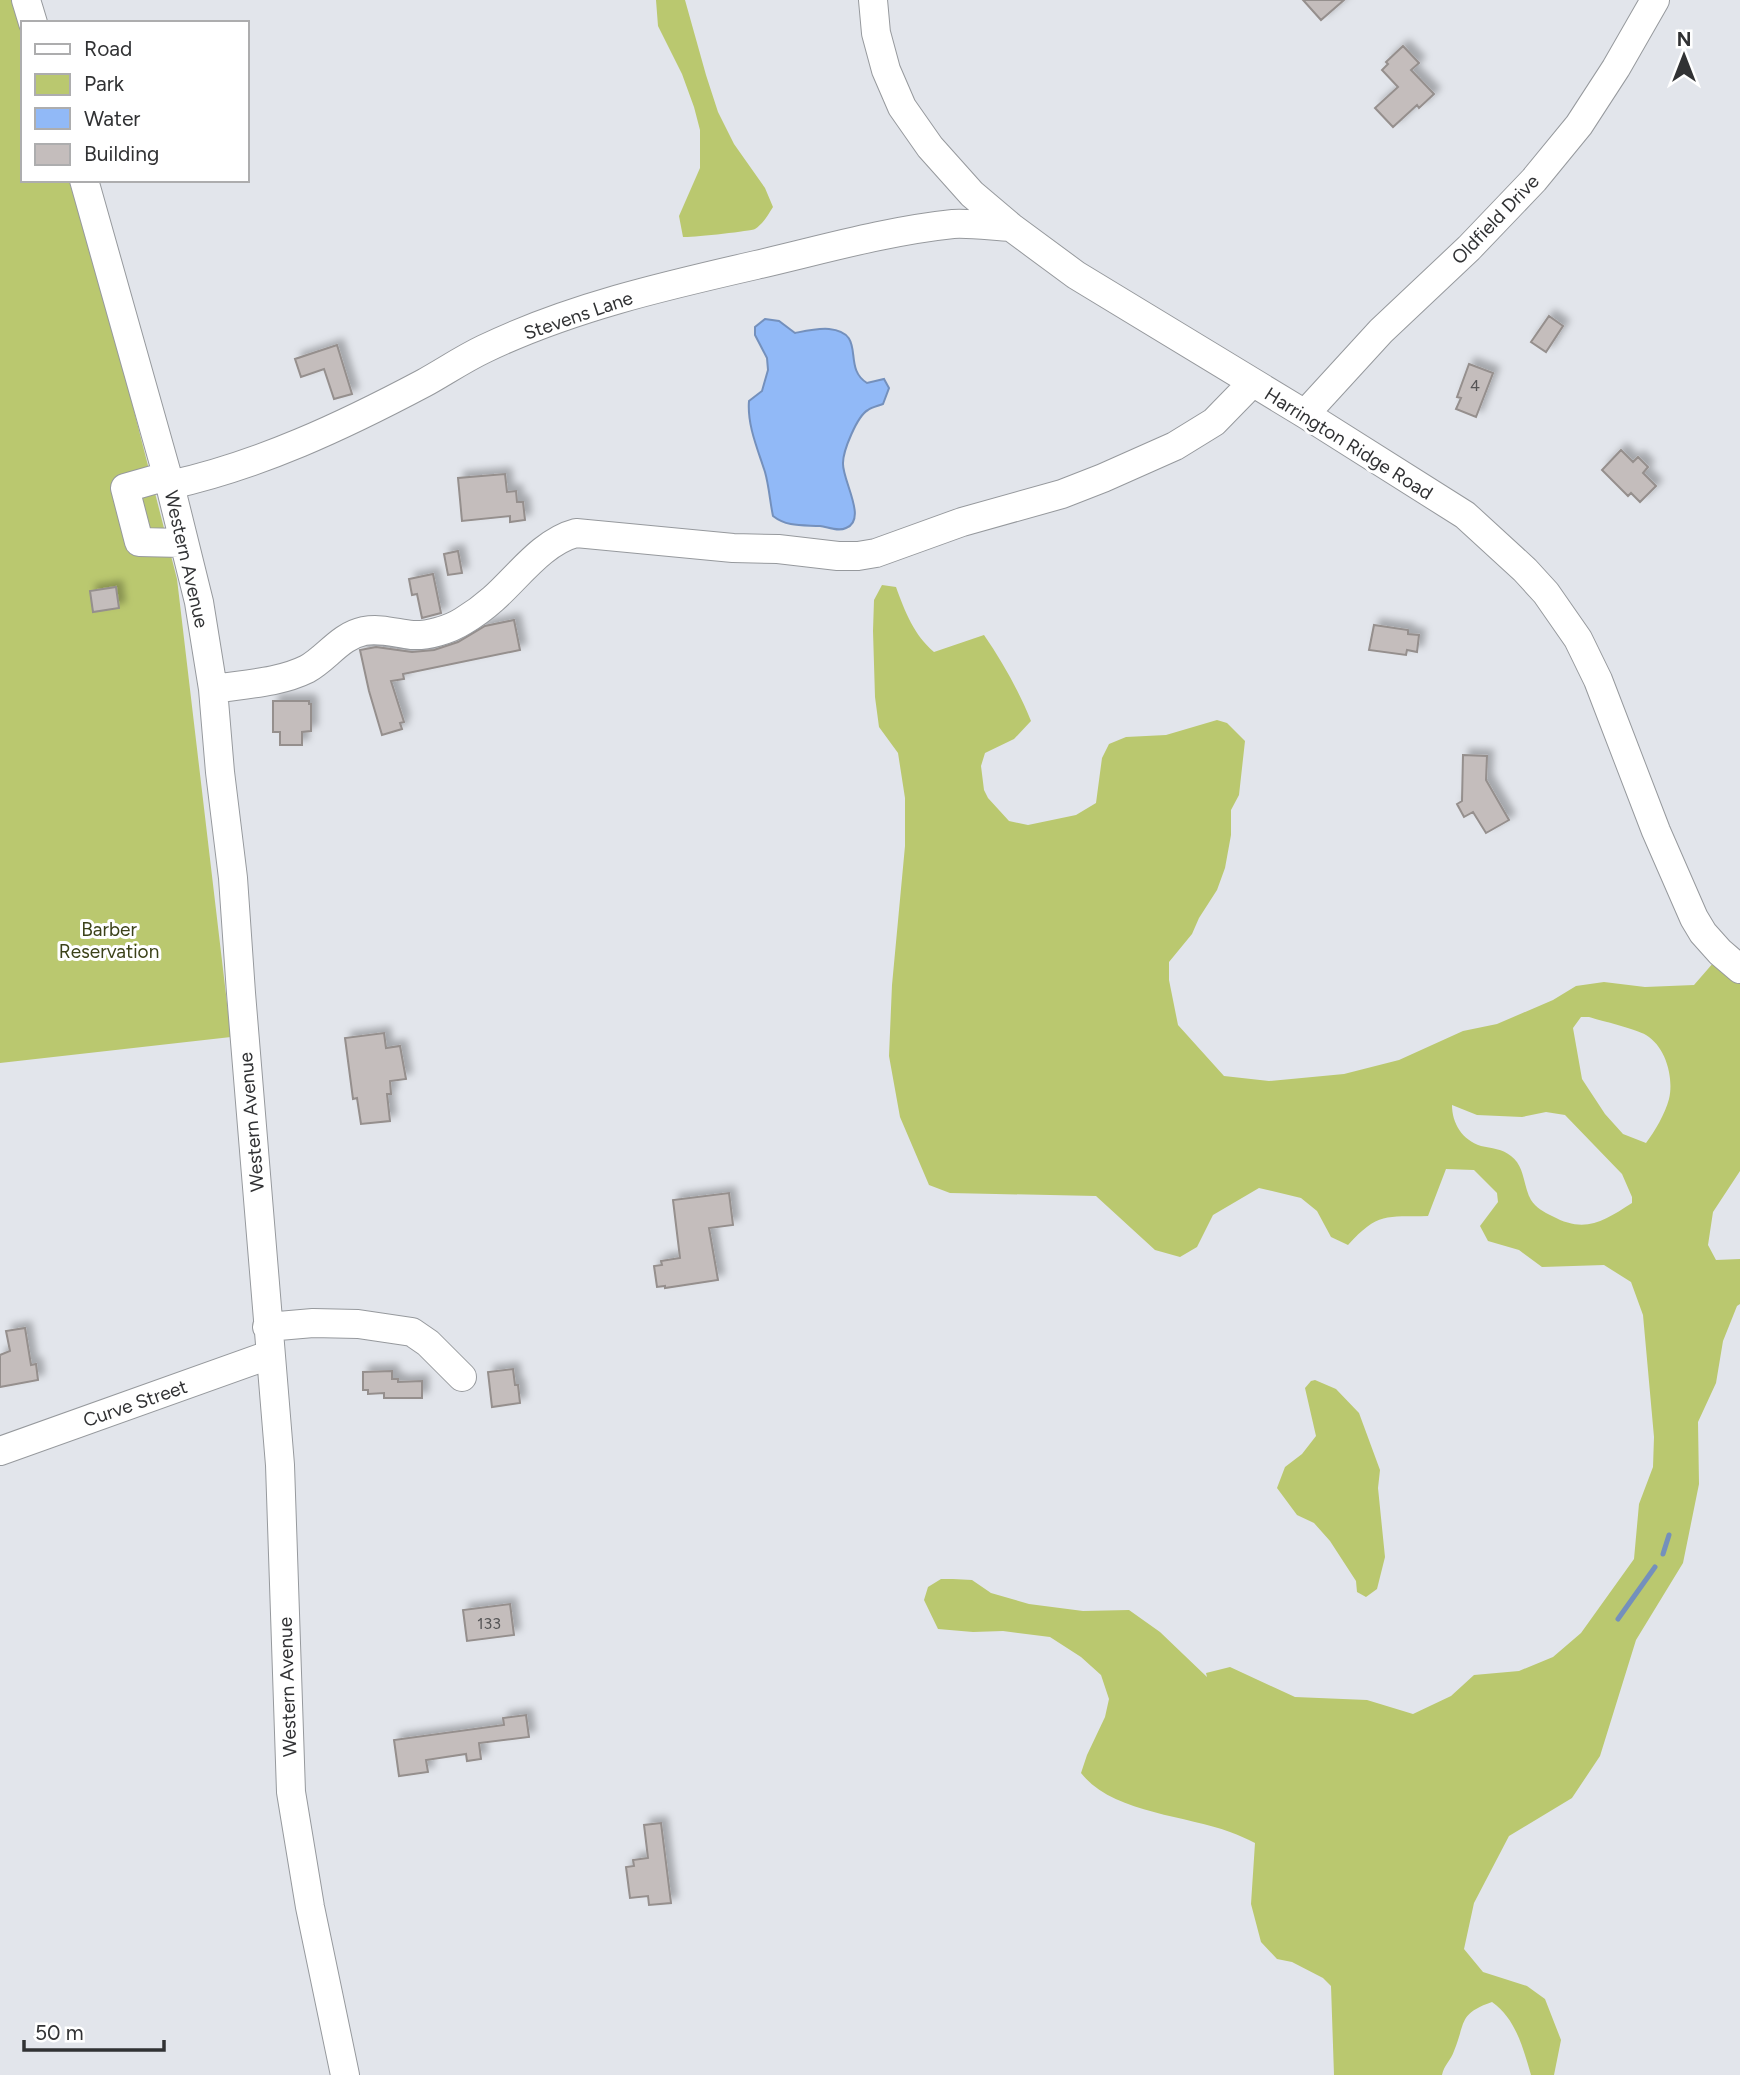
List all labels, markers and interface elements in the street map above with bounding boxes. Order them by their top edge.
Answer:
legend [21,21,248,182]
north arrow [1649,21,1719,91]
text: N [1677,28,1691,51]
text: Road [84,36,132,61]
text: Park [84,71,125,96]
text: Water [84,106,140,131]
text: Building [84,141,159,166]
street label: Oldfield Drive [1447,170,1544,269]
street label: Stevens Lane [521,286,636,345]
house number: 4 [1470,376,1480,395]
street label: Harrington Ridge Road [1260,382,1437,505]
street label: Western Avenue [160,488,213,630]
park label: Barber Reservation [59,918,159,963]
street label: Western Avenue [234,1051,269,1193]
street label: Curve Street [80,1375,190,1432]
house number: 133 [477,1614,501,1633]
street label: Western Avenue [274,1617,301,1757]
scale bar [24,2008,164,2052]
text: 50 m [35,2020,84,2045]

